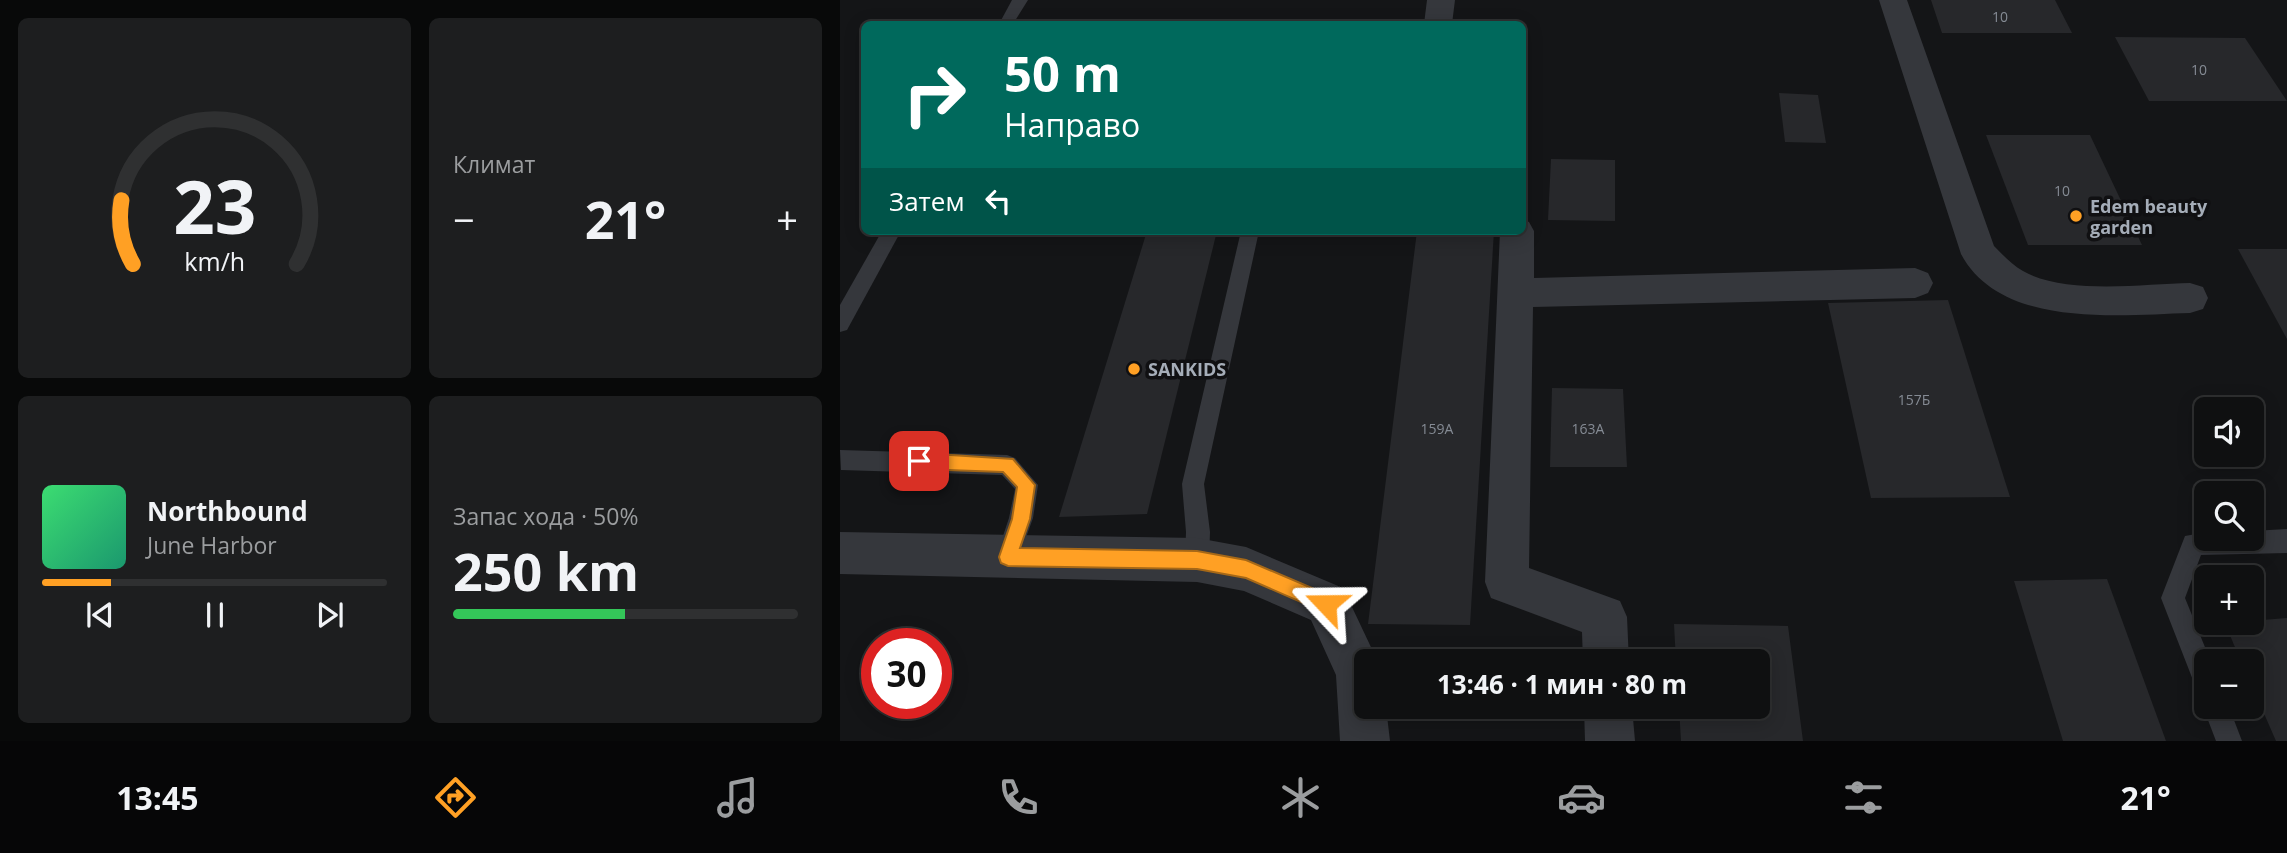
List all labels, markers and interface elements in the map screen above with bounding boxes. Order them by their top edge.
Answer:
house number: 10 [1992,7,2008,26]
text: 50 m [1004,40,1121,106]
icon: right [889,49,980,140]
house number: 10 [2191,60,2207,79]
text: Направо [1004,103,1140,146]
text: Климат [453,148,535,180]
text: 23 [173,156,256,255]
house number: 10 [2054,181,2070,200]
icon: left [979,182,1017,220]
text: 21° [585,183,666,254]
text: Затем [889,183,965,219]
text: − [453,193,475,245]
text: + [776,193,798,245]
place label: Edem beauty garden [2090,194,2208,239]
marker: Edem beauty garden [2068,208,2084,224]
text: km/h [184,244,245,278]
place label: SANKIDS [1148,357,1226,381]
marker: SANKIDS [1126,361,1142,377]
house number: 157Б [1898,390,1930,409]
map controls [2194,397,2264,719]
button: sound [2194,397,2264,467]
house number: 159А [1421,419,1454,438]
house number: 163А [1572,419,1605,438]
pin [889,431,949,491]
icon: arrive [900,442,938,480]
button: search [2194,481,2264,551]
text: Northbound [147,493,308,529]
text: Запас хода · 50% [453,500,638,532]
text: June Harbor [147,529,277,561]
text: 250 km [453,535,639,606]
button: + [2194,565,2264,635]
position arrow [1289,567,1363,641]
icon: previous [81,596,119,634]
icon: pause [196,596,234,634]
icon: next [311,596,349,634]
speed limit sign: 30 [861,628,952,719]
button: − [2194,649,2264,719]
text: 13:46 · 1 мин · 80 m [1437,666,1687,702]
icon: directions [431,773,480,822]
icon: music [713,773,762,822]
icon: phone [994,773,1043,822]
icon: climate [1276,773,1325,822]
icon: car [1557,773,1606,822]
icon: filters [1839,773,1888,822]
text: 13:45 [116,776,199,819]
text: 21° [2120,776,2171,819]

